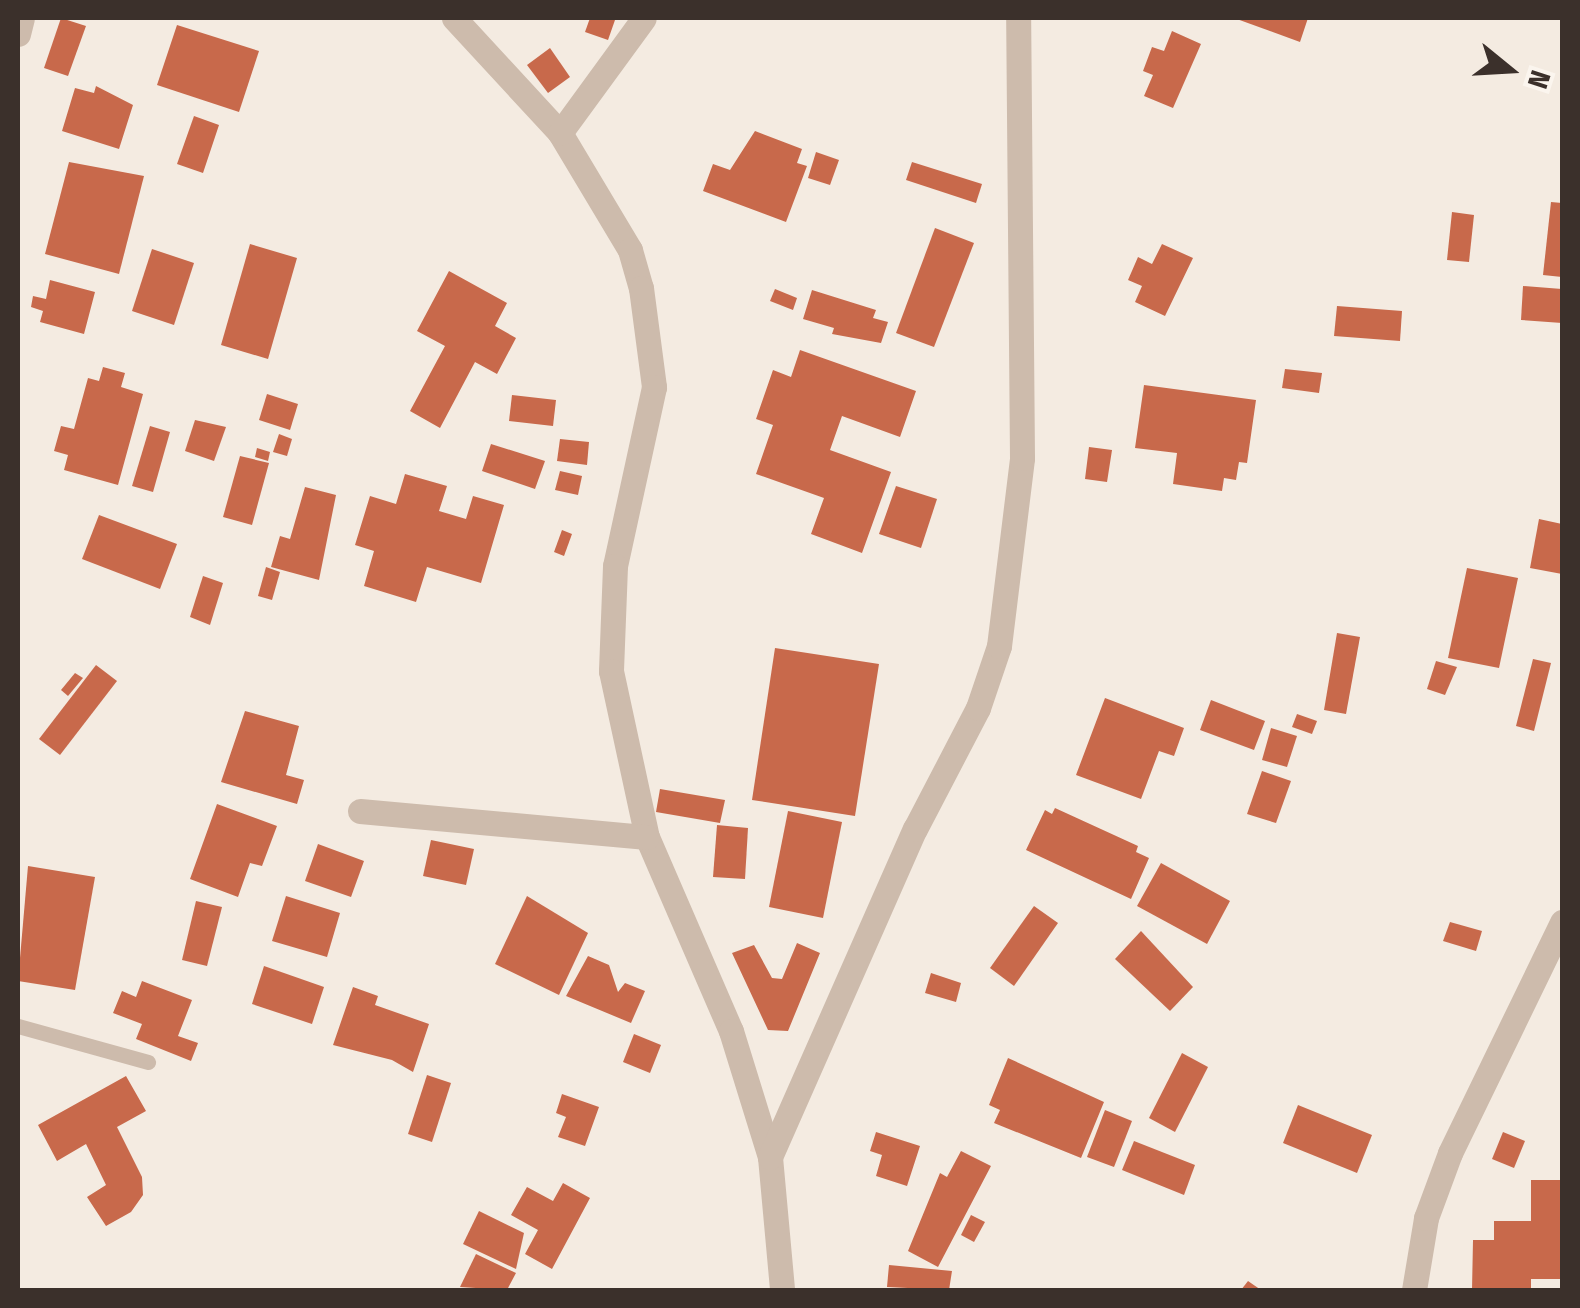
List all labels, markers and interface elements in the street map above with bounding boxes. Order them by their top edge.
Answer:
north arrow [1460,20,1560,120]
text: N [1521,66,1557,93]

